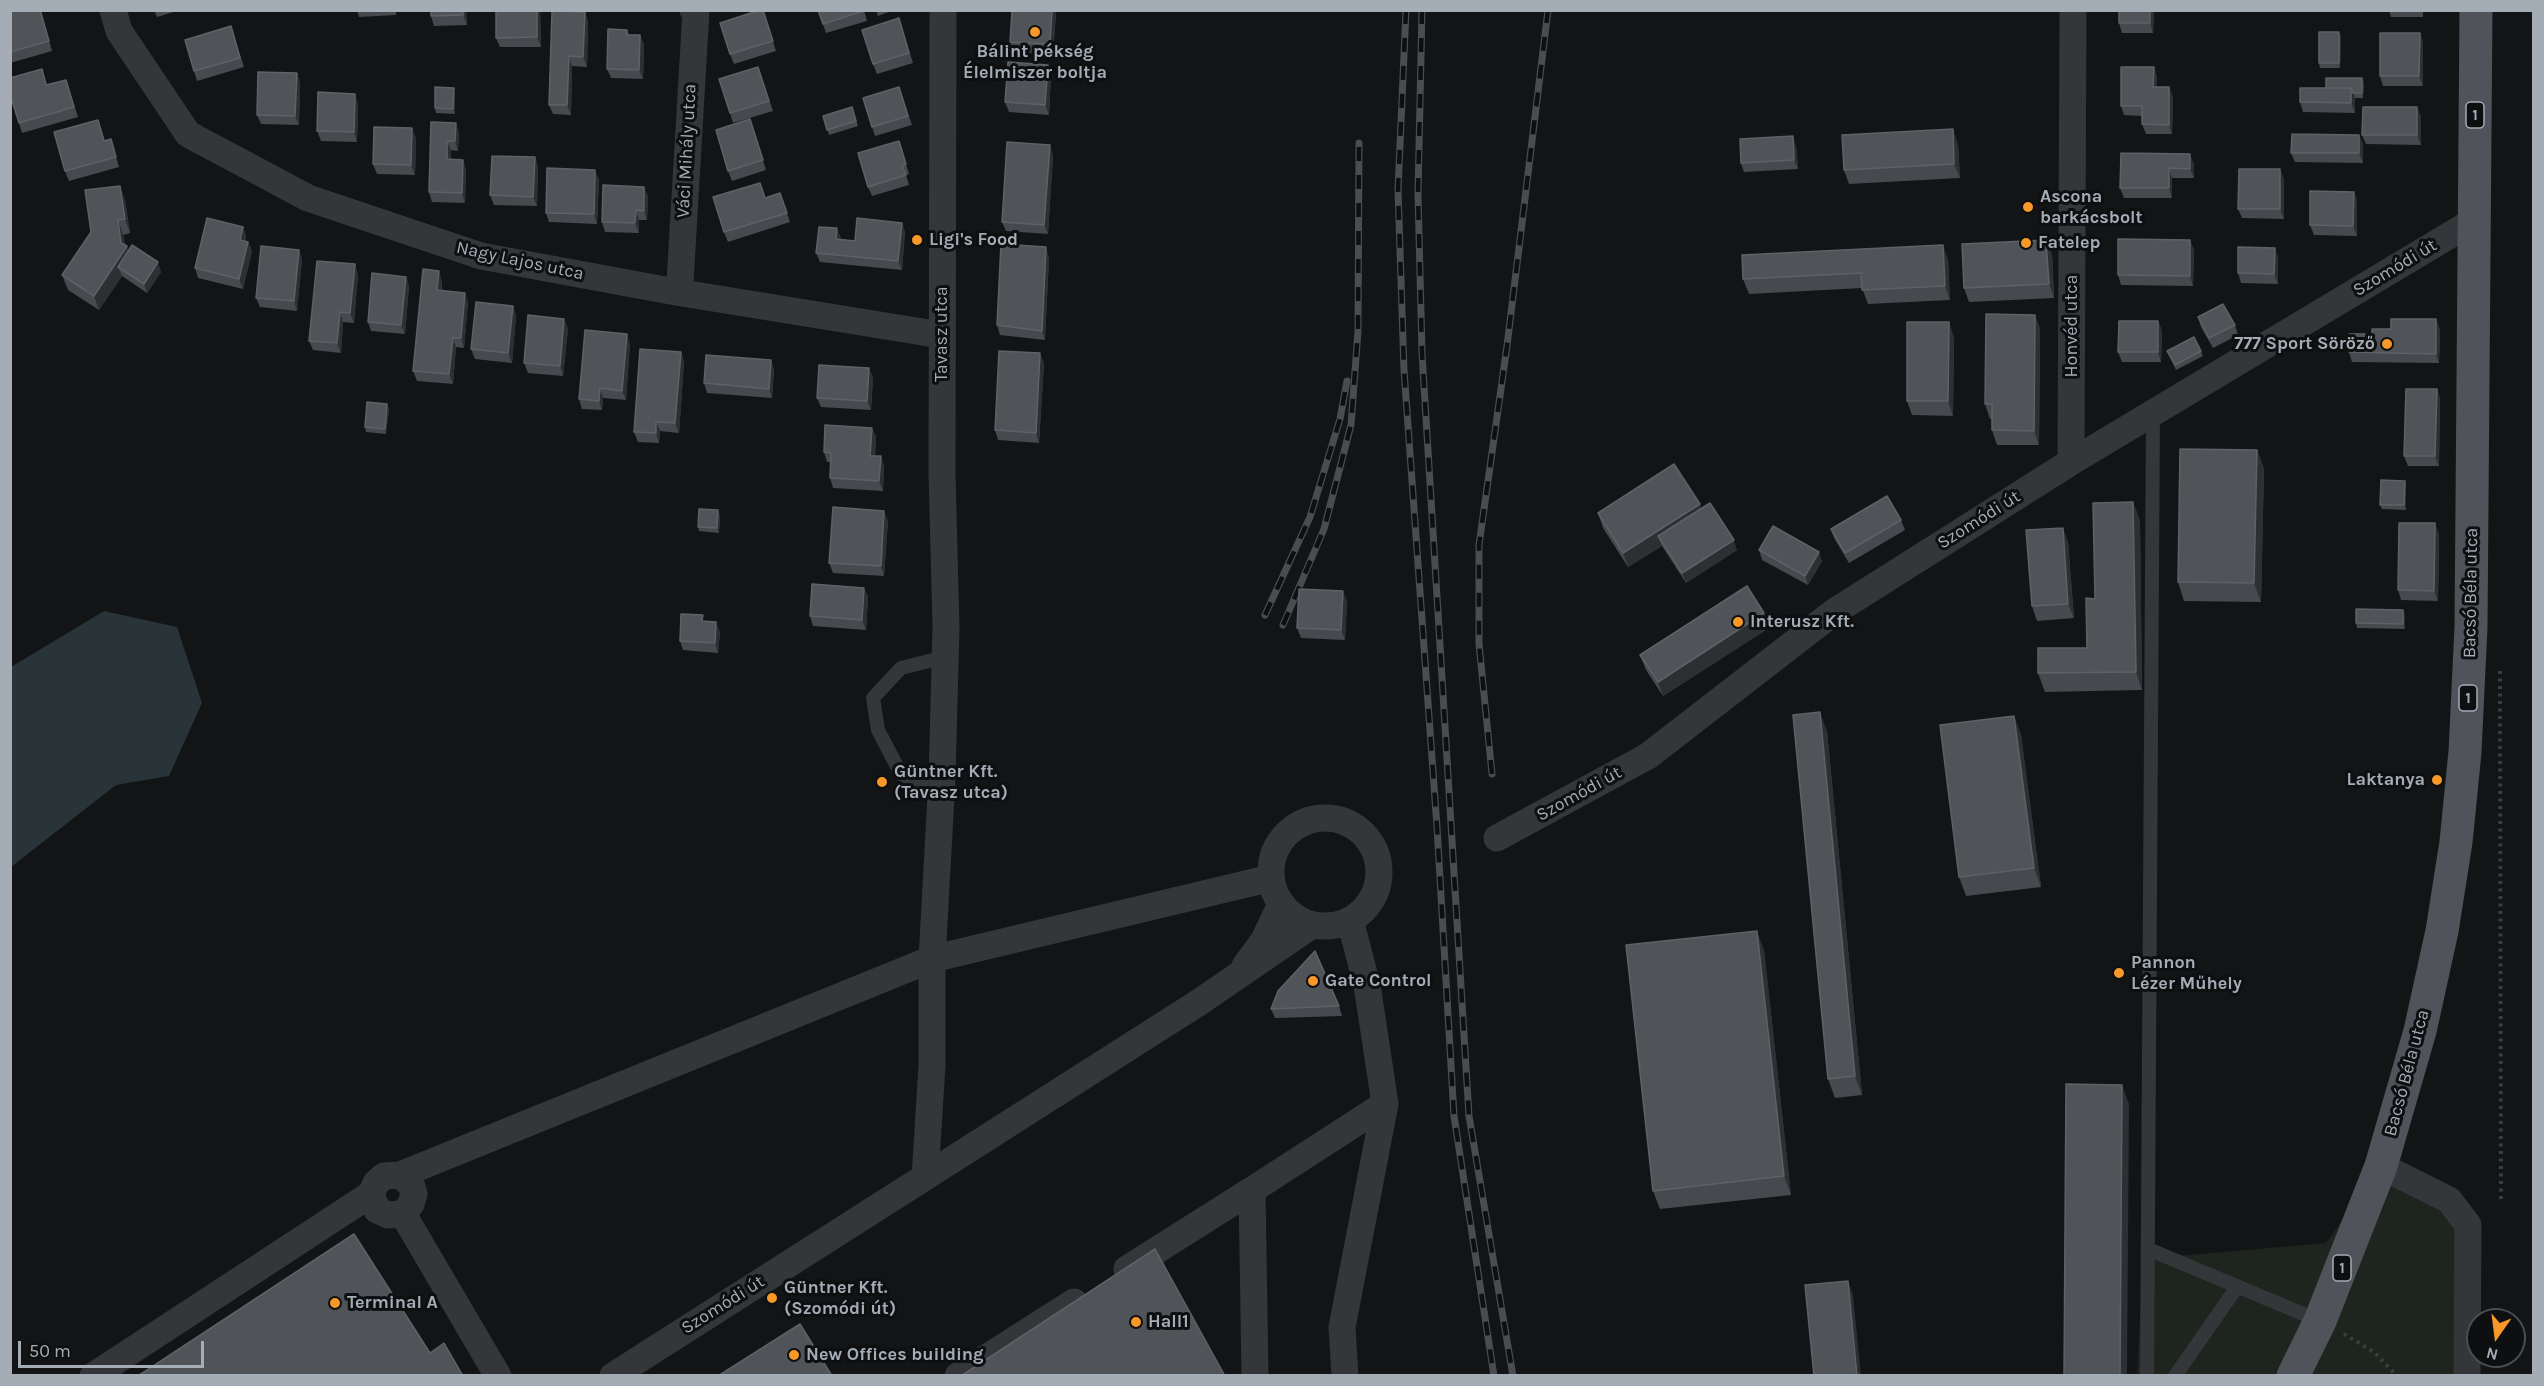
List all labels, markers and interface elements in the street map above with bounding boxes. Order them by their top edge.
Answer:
marker: Bálint pékség Élelmiszer boltja [1028,25,1042,39]
place label: Bálint pékség Élelmiszer boltja [963,41,1107,84]
street label: Váci Mihály utca [673,83,701,219]
road number: 1 [2466,102,2484,128]
place label: Ascona barkácsbolt [2040,186,2143,228]
marker: Ascona barkácsbolt [2021,200,2035,214]
place label: Ligi's Food [929,229,1018,251]
place label: Fatelep [2038,232,2101,254]
marker: Ligi's Food [910,233,924,247]
street label: Szomódi út [2349,235,2441,301]
marker: Fatelep [2019,236,2033,250]
street label: Nagy Lajos utca [454,237,586,285]
street label: Honvéd utca [2061,275,2083,377]
street label: Tavasz utca [931,286,953,382]
place label: 777 Sport Söröző [2234,333,2375,355]
marker: 777 Sport Söröző [2380,337,2394,351]
street label: Szomódi út [1933,486,2025,554]
street label: Bacsó Béla utca [2459,528,2483,658]
place label: Interusz Kft. [1750,611,1854,633]
marker: Interusz Kft. [1731,615,1745,629]
road number: 1 [2459,685,2477,711]
place label: Güntner Kft. (Tavasz utca) [894,761,1008,804]
street label: Szomódi út [1533,762,1625,826]
place label: Laktanya [2346,769,2425,791]
marker: Laktanya [2430,773,2444,787]
marker: Güntner Kft. (Tavasz utca) [875,775,889,789]
place label: Pannon Lézer Műhely [2131,952,2242,994]
marker: Pannon Lézer Műhely [2112,966,2126,980]
place label: Gate Control [1325,970,1432,992]
marker: Gate Control [1306,974,1320,988]
street label: Bacsó Béla utca [2380,1007,2434,1139]
road number: 1 [2333,1255,2351,1281]
street label: Szomódi út [677,1271,769,1339]
place label: Güntner Kft. (Szomódi út) [784,1277,896,1320]
marker: Güntner Kft. (Szomódi út) [765,1291,779,1305]
place label: Terminal A [347,1292,438,1314]
marker: Terminal A [328,1296,342,1310]
north arrow [2466,1308,2526,1368]
place label: Hall1 [1148,1311,1189,1333]
marker: Hall1 [1129,1315,1143,1329]
scale bar [21,1329,207,1367]
text: 50 m [29,1340,71,1362]
text: N [2484,1343,2500,1365]
place label: New Offices building [806,1344,984,1366]
marker: New Offices building [787,1348,801,1362]

